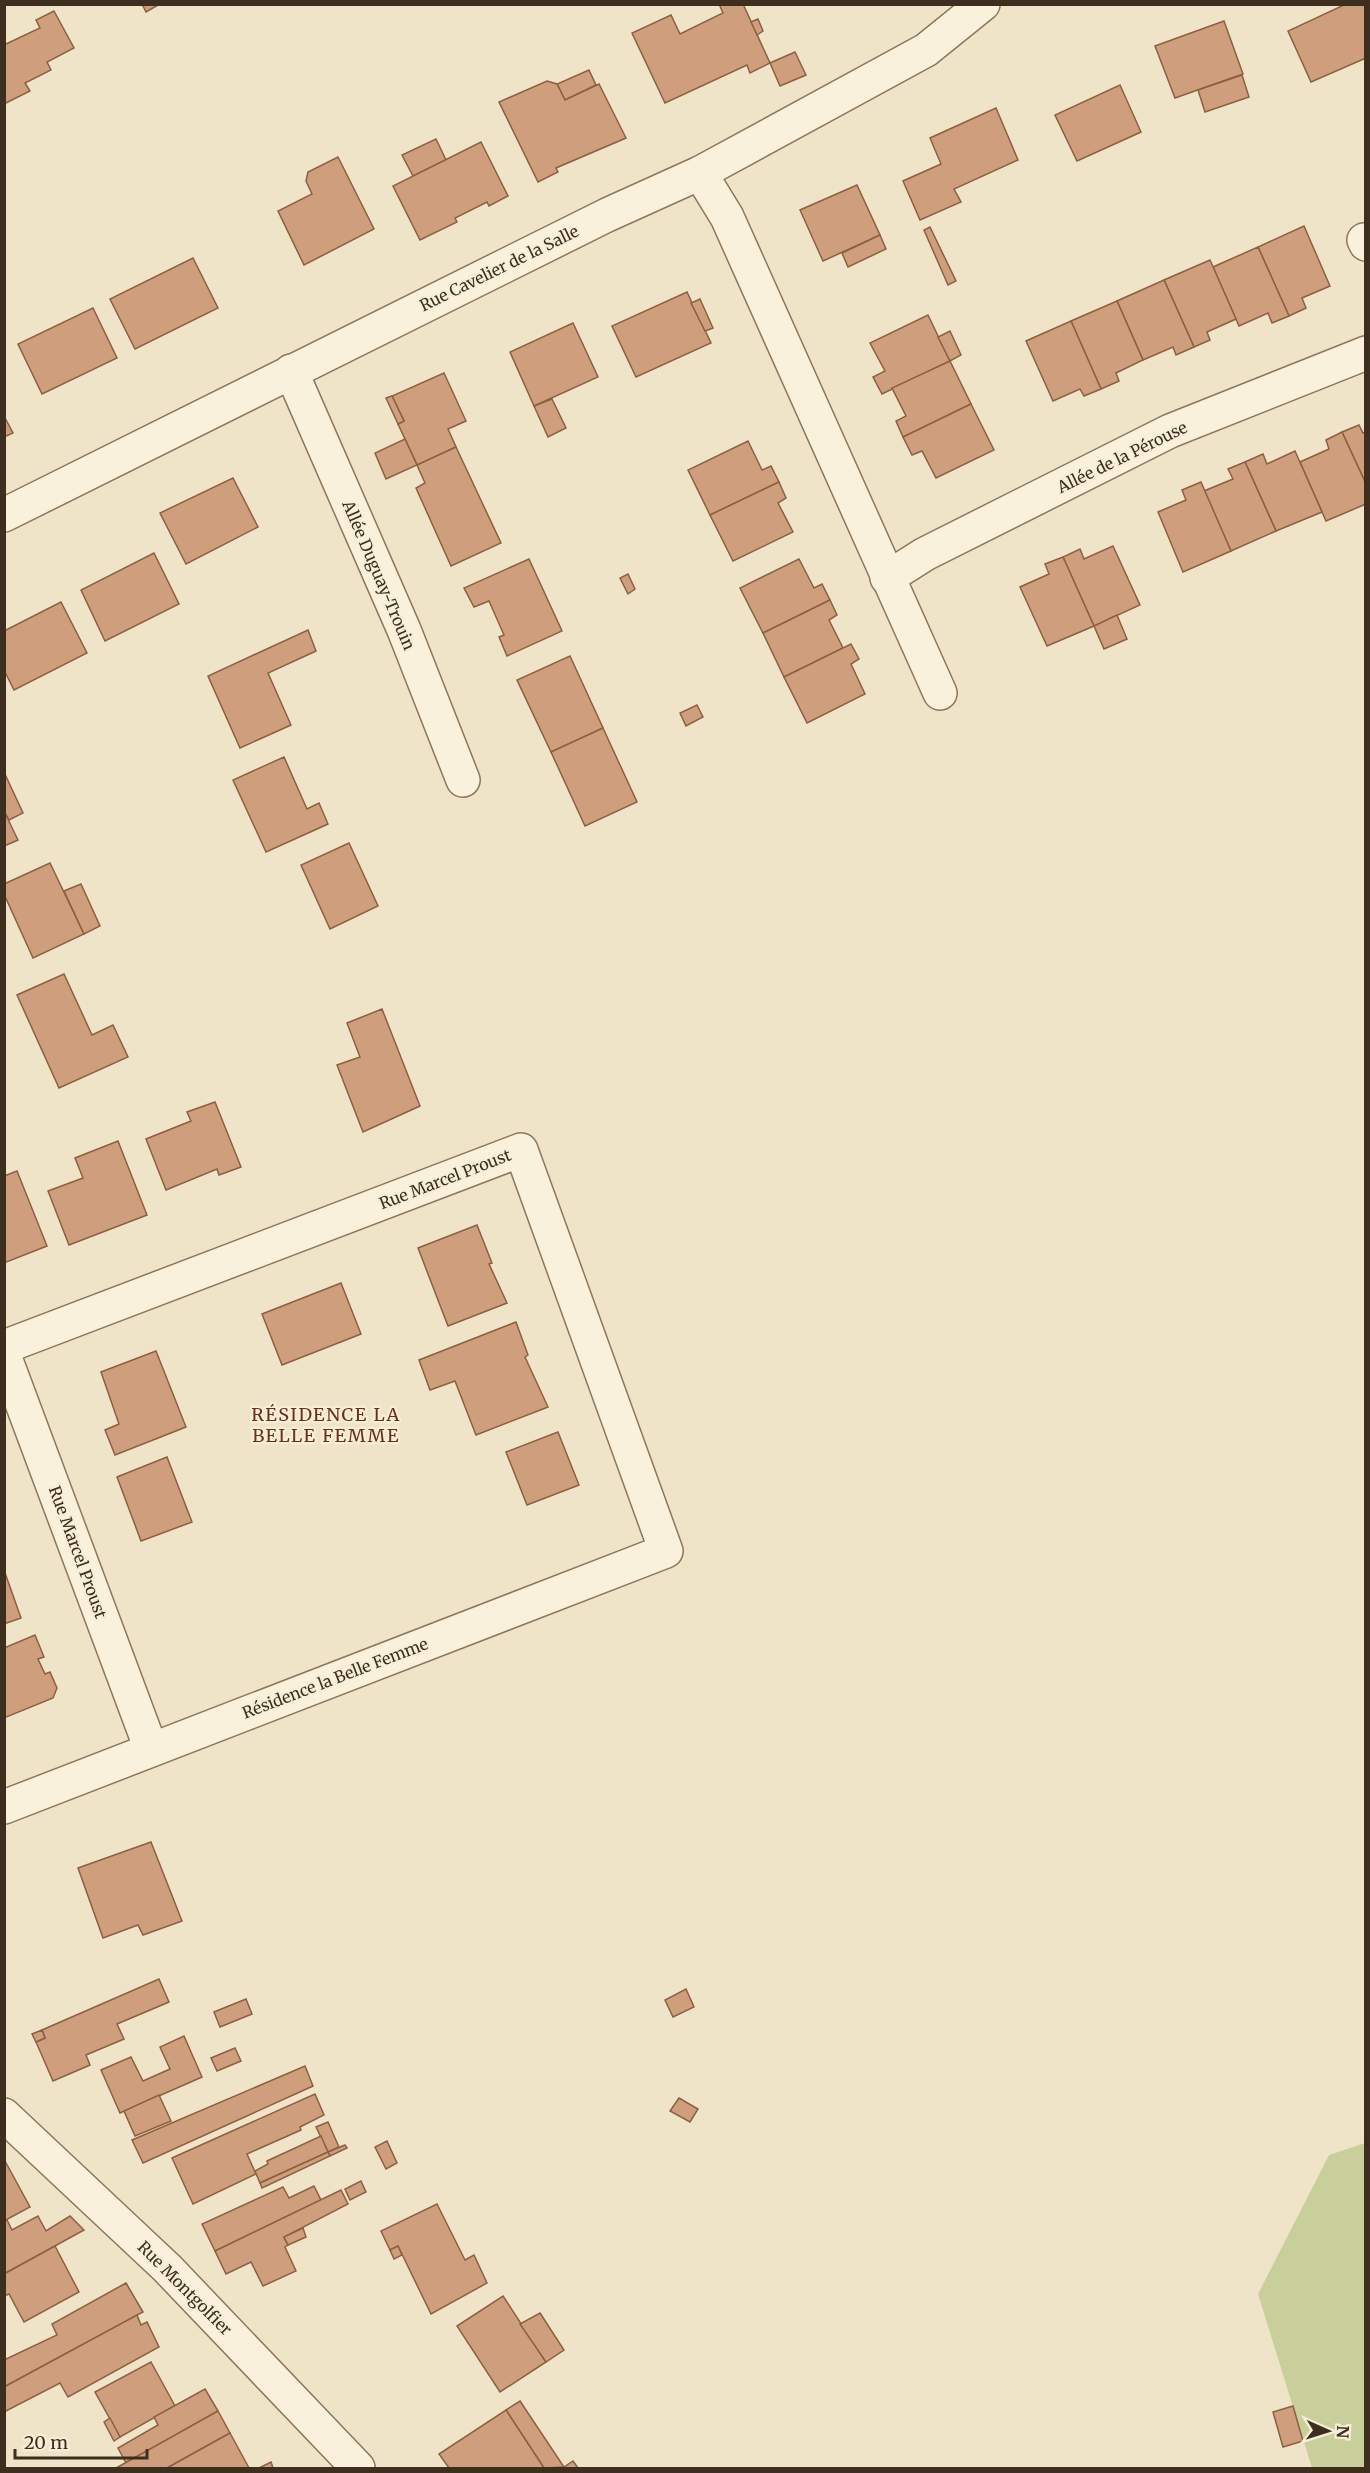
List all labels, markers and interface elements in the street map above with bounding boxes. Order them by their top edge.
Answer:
street label: Rue Cavelier de la Salle [416,221,582,315]
street label: Allée de la Pérouse [1053,417,1190,498]
street label: Allée Duguay-Trouin [338,496,420,653]
street label: Rue Marcel Proust [376,1144,514,1213]
district label: RÉSIDENCE LA BELLE FEMME [251,1403,401,1447]
street label: Rue Marcel Proust [45,1483,112,1622]
street label: Résidence la Belle Femme [239,1633,431,1723]
street label: Rue Montgolfier [134,2237,236,2339]
north arrow [1298,2401,1358,2461]
scale bar [15,2422,147,2460]
text: N [1333,2425,1353,2439]
text: 20 m [24,2431,68,2454]

